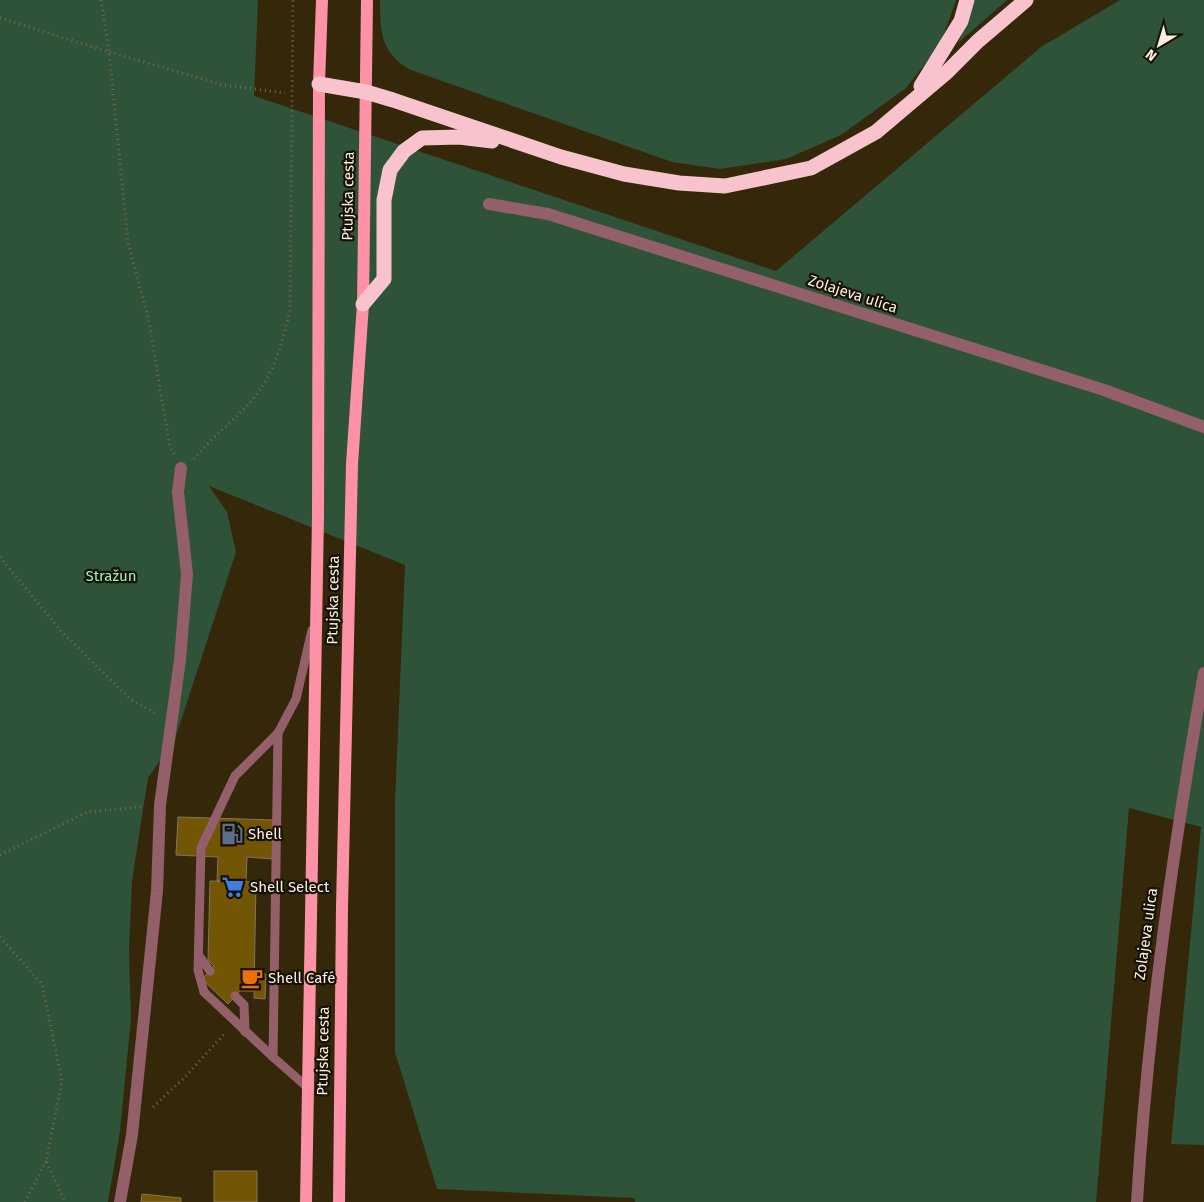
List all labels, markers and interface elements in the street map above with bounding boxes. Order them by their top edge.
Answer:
north arrow [1134,20,1184,70]
text: N [1142,45,1160,64]
street label: Ptujska cesta [338,151,358,241]
street label: Zolajeva ulica [806,271,900,317]
street label: Ptujska cesta [323,555,343,645]
park label: Stražun [86,567,136,585]
fuel station icon: Shell [219,821,245,847]
place label: Shell [248,825,283,843]
supermarket icon: Shell Select [220,874,246,900]
place label: Shell Select [250,878,330,896]
street label: Zolajeva ulica [1131,887,1161,981]
cafe icon: Shell Café [239,965,265,991]
place label: Shell Café [268,969,335,987]
street label: Ptujska cesta [313,1006,333,1096]

